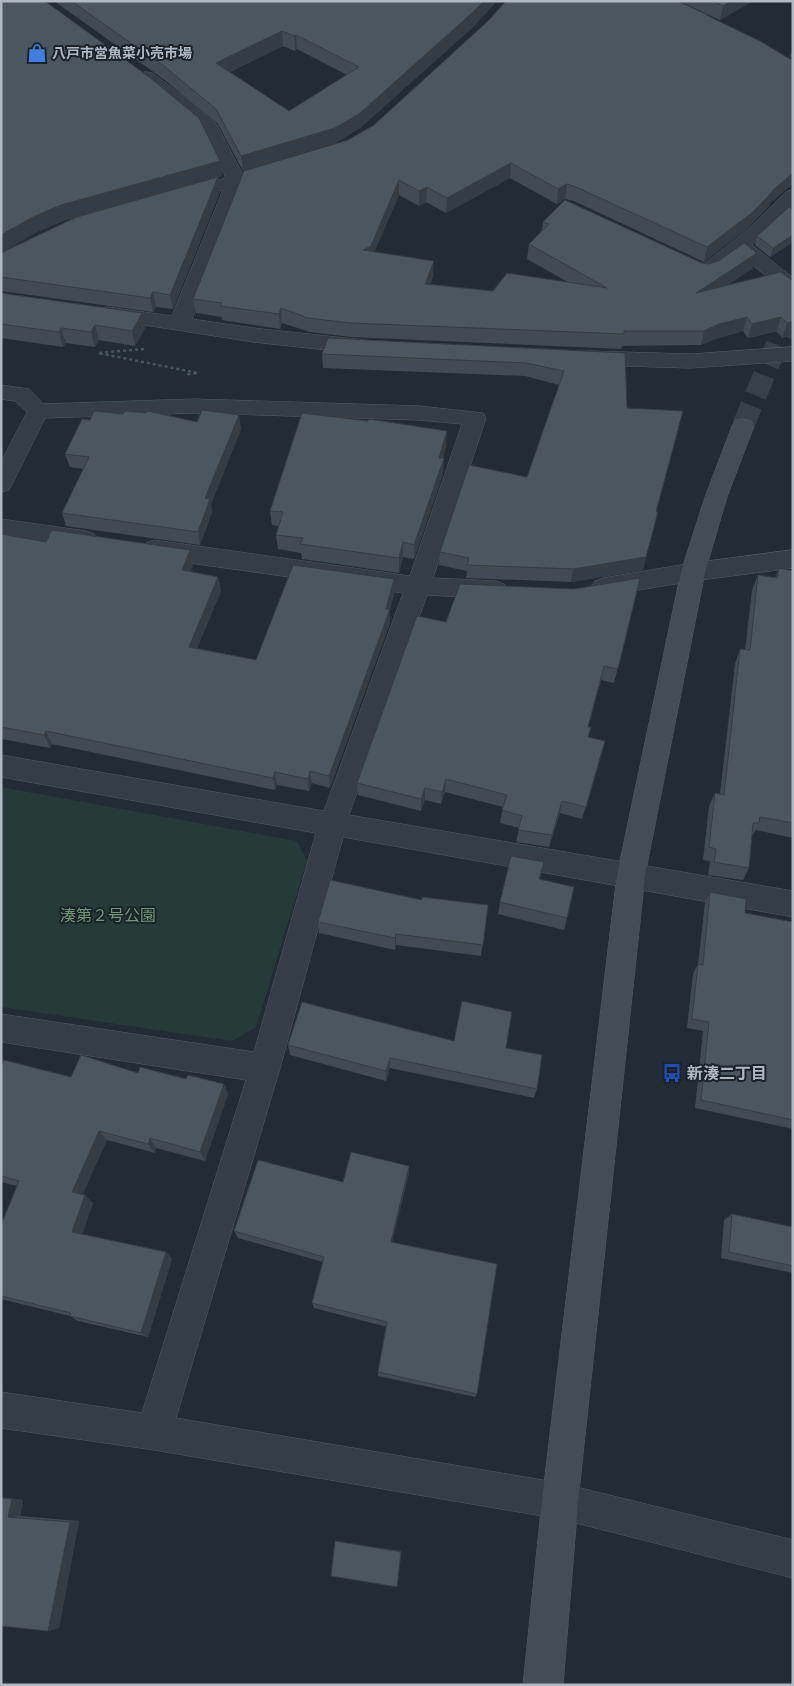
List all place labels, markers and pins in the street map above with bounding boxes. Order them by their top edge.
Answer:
shop icon: 八戸市営魚菜小売市場 [26,42,48,64]
place label: 八戸市営魚菜小売市場 [52,45,192,62]
bus stop icon: 新湊二丁目 [661,1062,683,1084]
place label: 新湊二丁目 [687,1065,767,1084]

